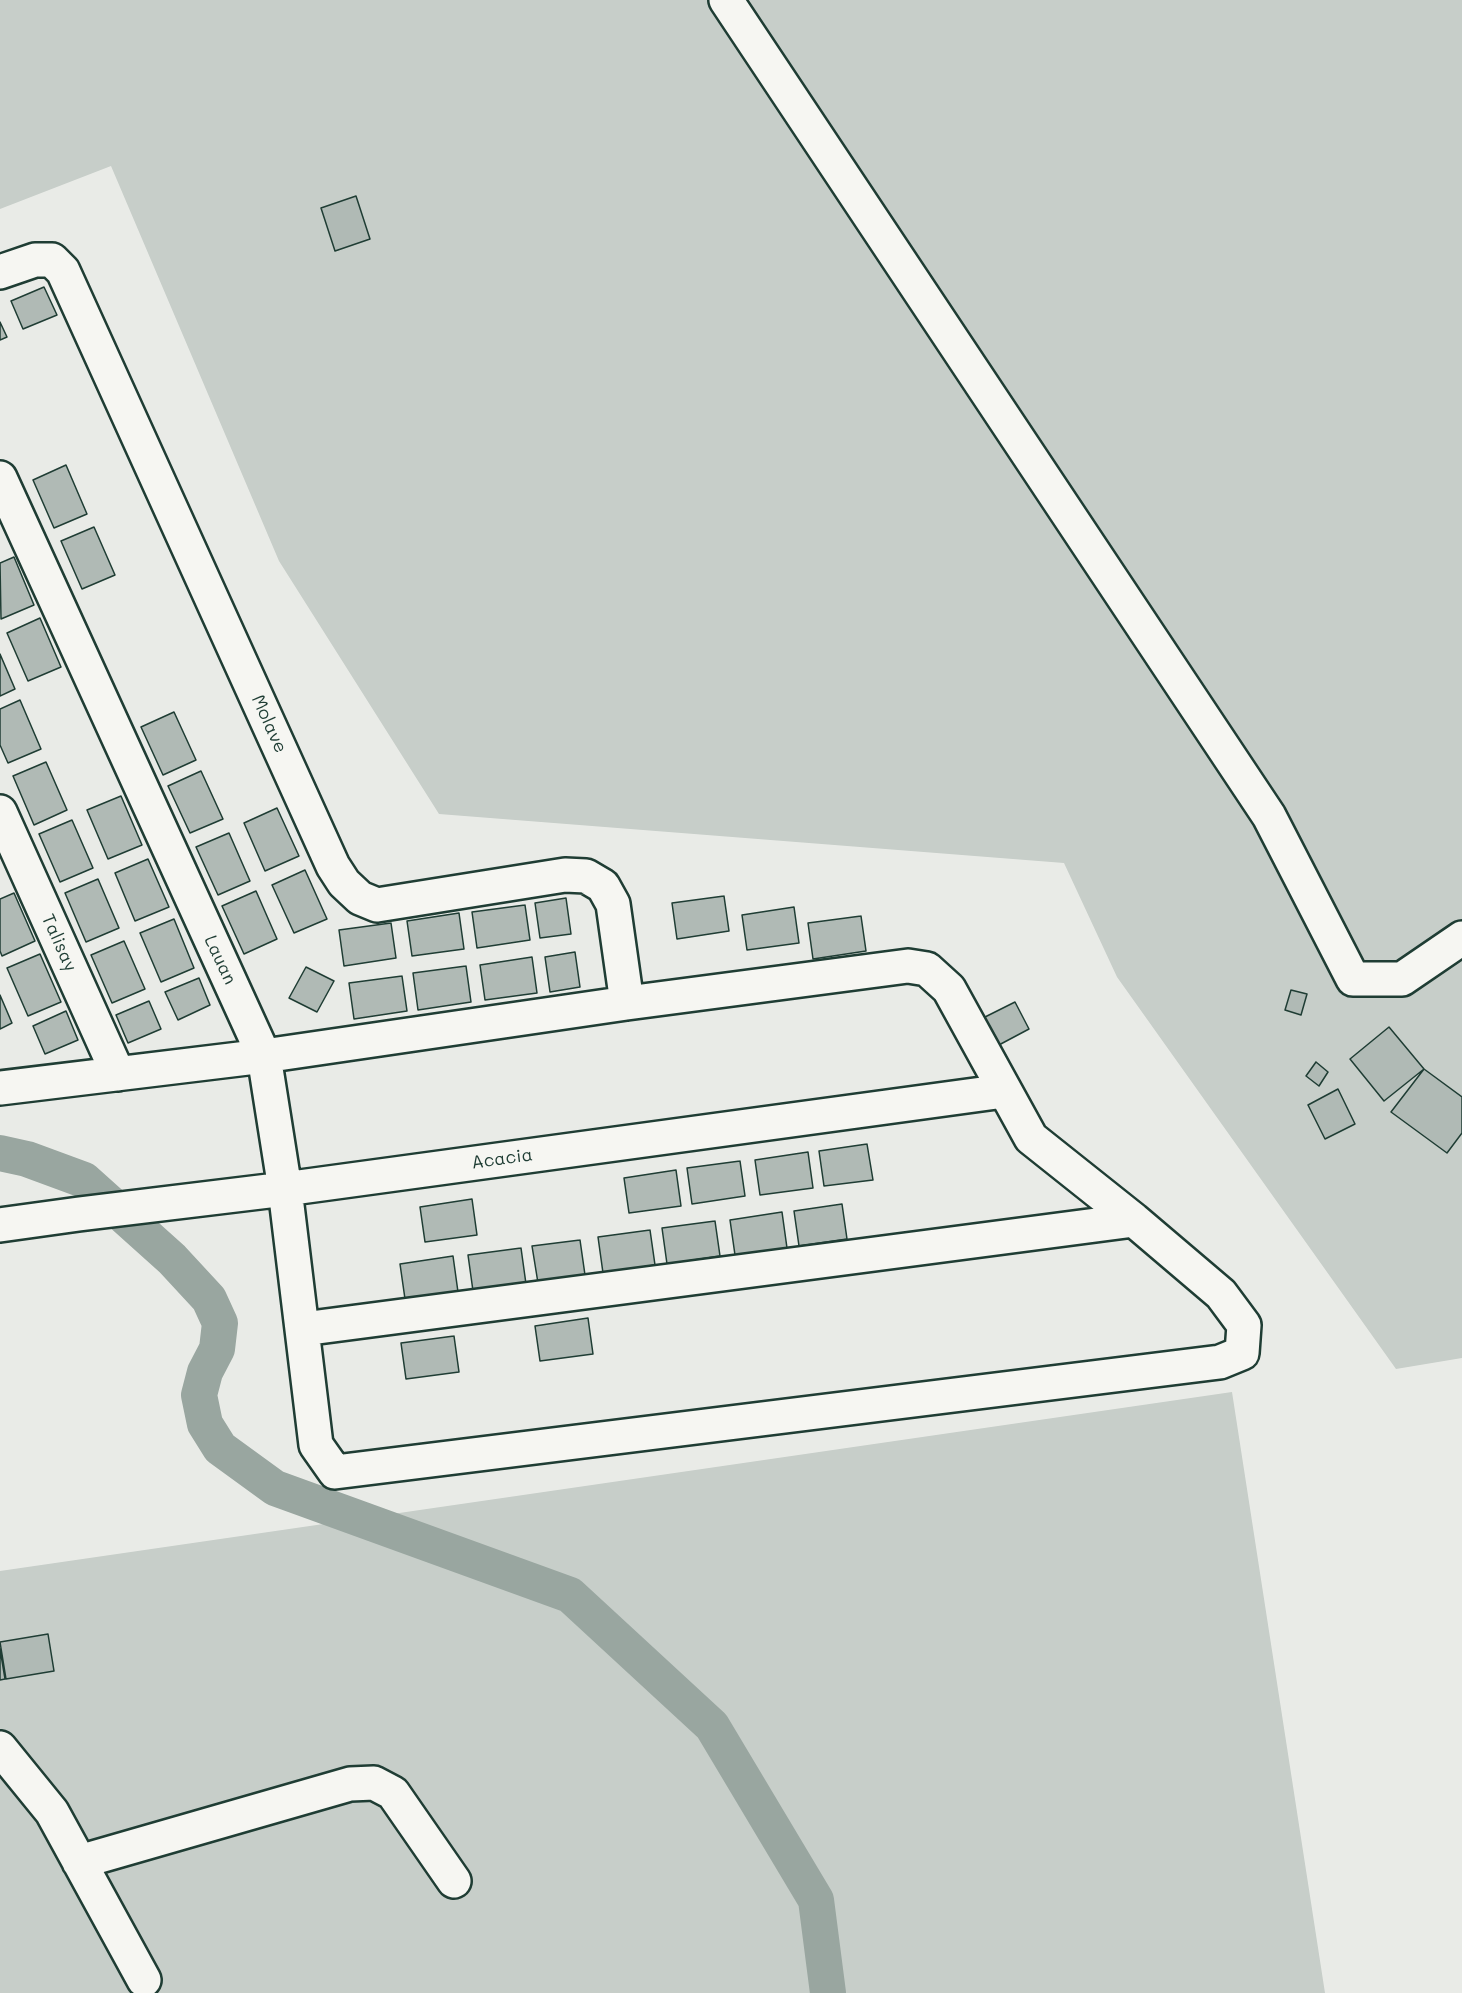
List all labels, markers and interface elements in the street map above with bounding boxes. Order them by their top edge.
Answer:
street label: Molave [247,692,291,756]
street label: Talisay [37,911,81,975]
street label: Lauan [199,932,241,988]
street label: Acacia [470,1144,534,1174]

